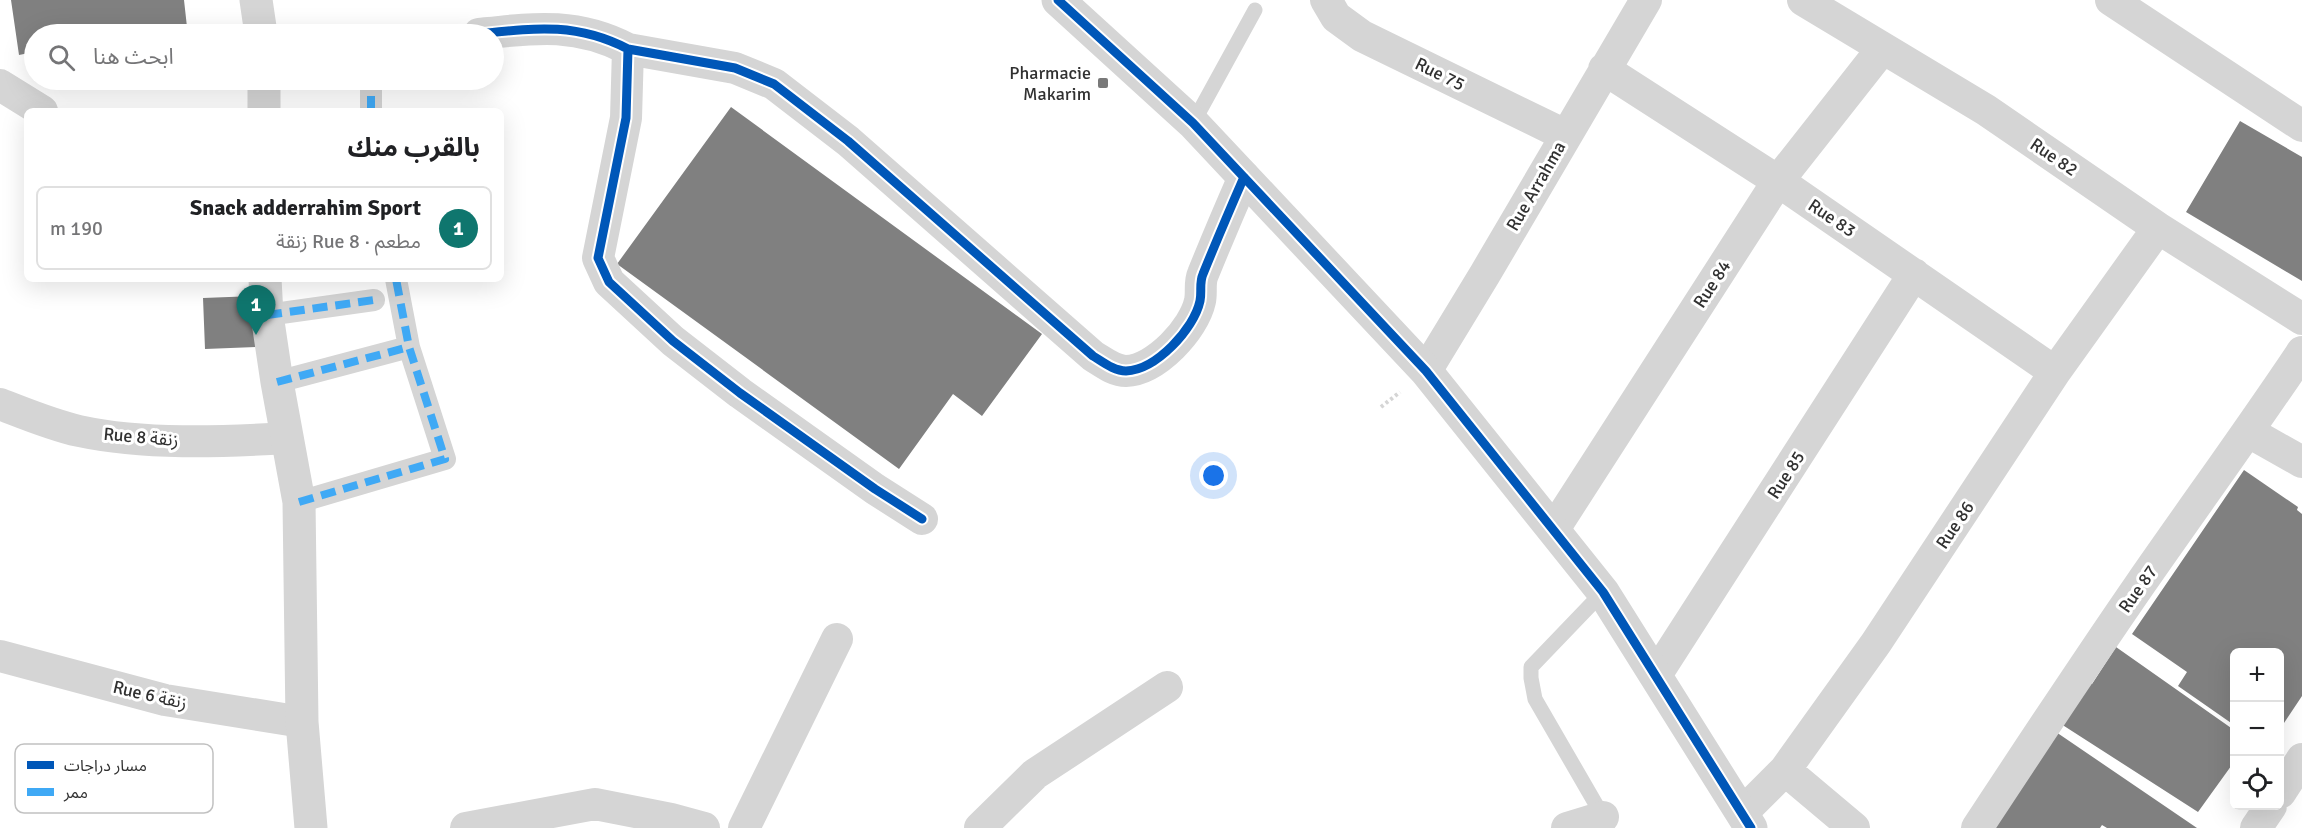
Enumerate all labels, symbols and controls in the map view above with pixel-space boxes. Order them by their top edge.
search box [24,24,504,90]
icon: search [45,41,78,74]
text: ابحث هنا [93,43,174,70]
street label: Rue 75 [1412,53,1468,95]
place label: Pharmacie Makarim [1009,62,1091,105]
marker: Pharmacie Makarim [1096,76,1110,90]
text: بالقرب منك [348,132,480,164]
street label: Rue 82 [2026,133,2082,181]
street label: Rue Arrahma [1502,137,1570,235]
text: Snack adderrahim Sport [190,194,421,221]
street label: Rue 83 [1804,194,1860,242]
text: 190 m [50,216,103,241]
text: 1 [453,216,464,241]
text: مطعم · Rue 8 زنقة [276,229,421,254]
street label: Rue 84 [1688,256,1736,312]
pin: 1 [236,286,276,335]
street label: Rue 8 زنقة [102,423,180,451]
street label: Rue 85 [1762,447,1810,503]
your location [1199,461,1228,490]
street label: Rue 86 [1931,497,1979,553]
street label: Rue 87 [2114,561,2162,617]
map controls [2230,648,2284,810]
button: + [2230,648,2284,702]
street label: Rue 6 زنقة [111,676,189,714]
button: − [2230,702,2284,756]
legend [15,744,213,813]
text: مسار دراجات [64,756,147,776]
button: locate [2230,756,2284,810]
text: ممر [63,783,88,803]

